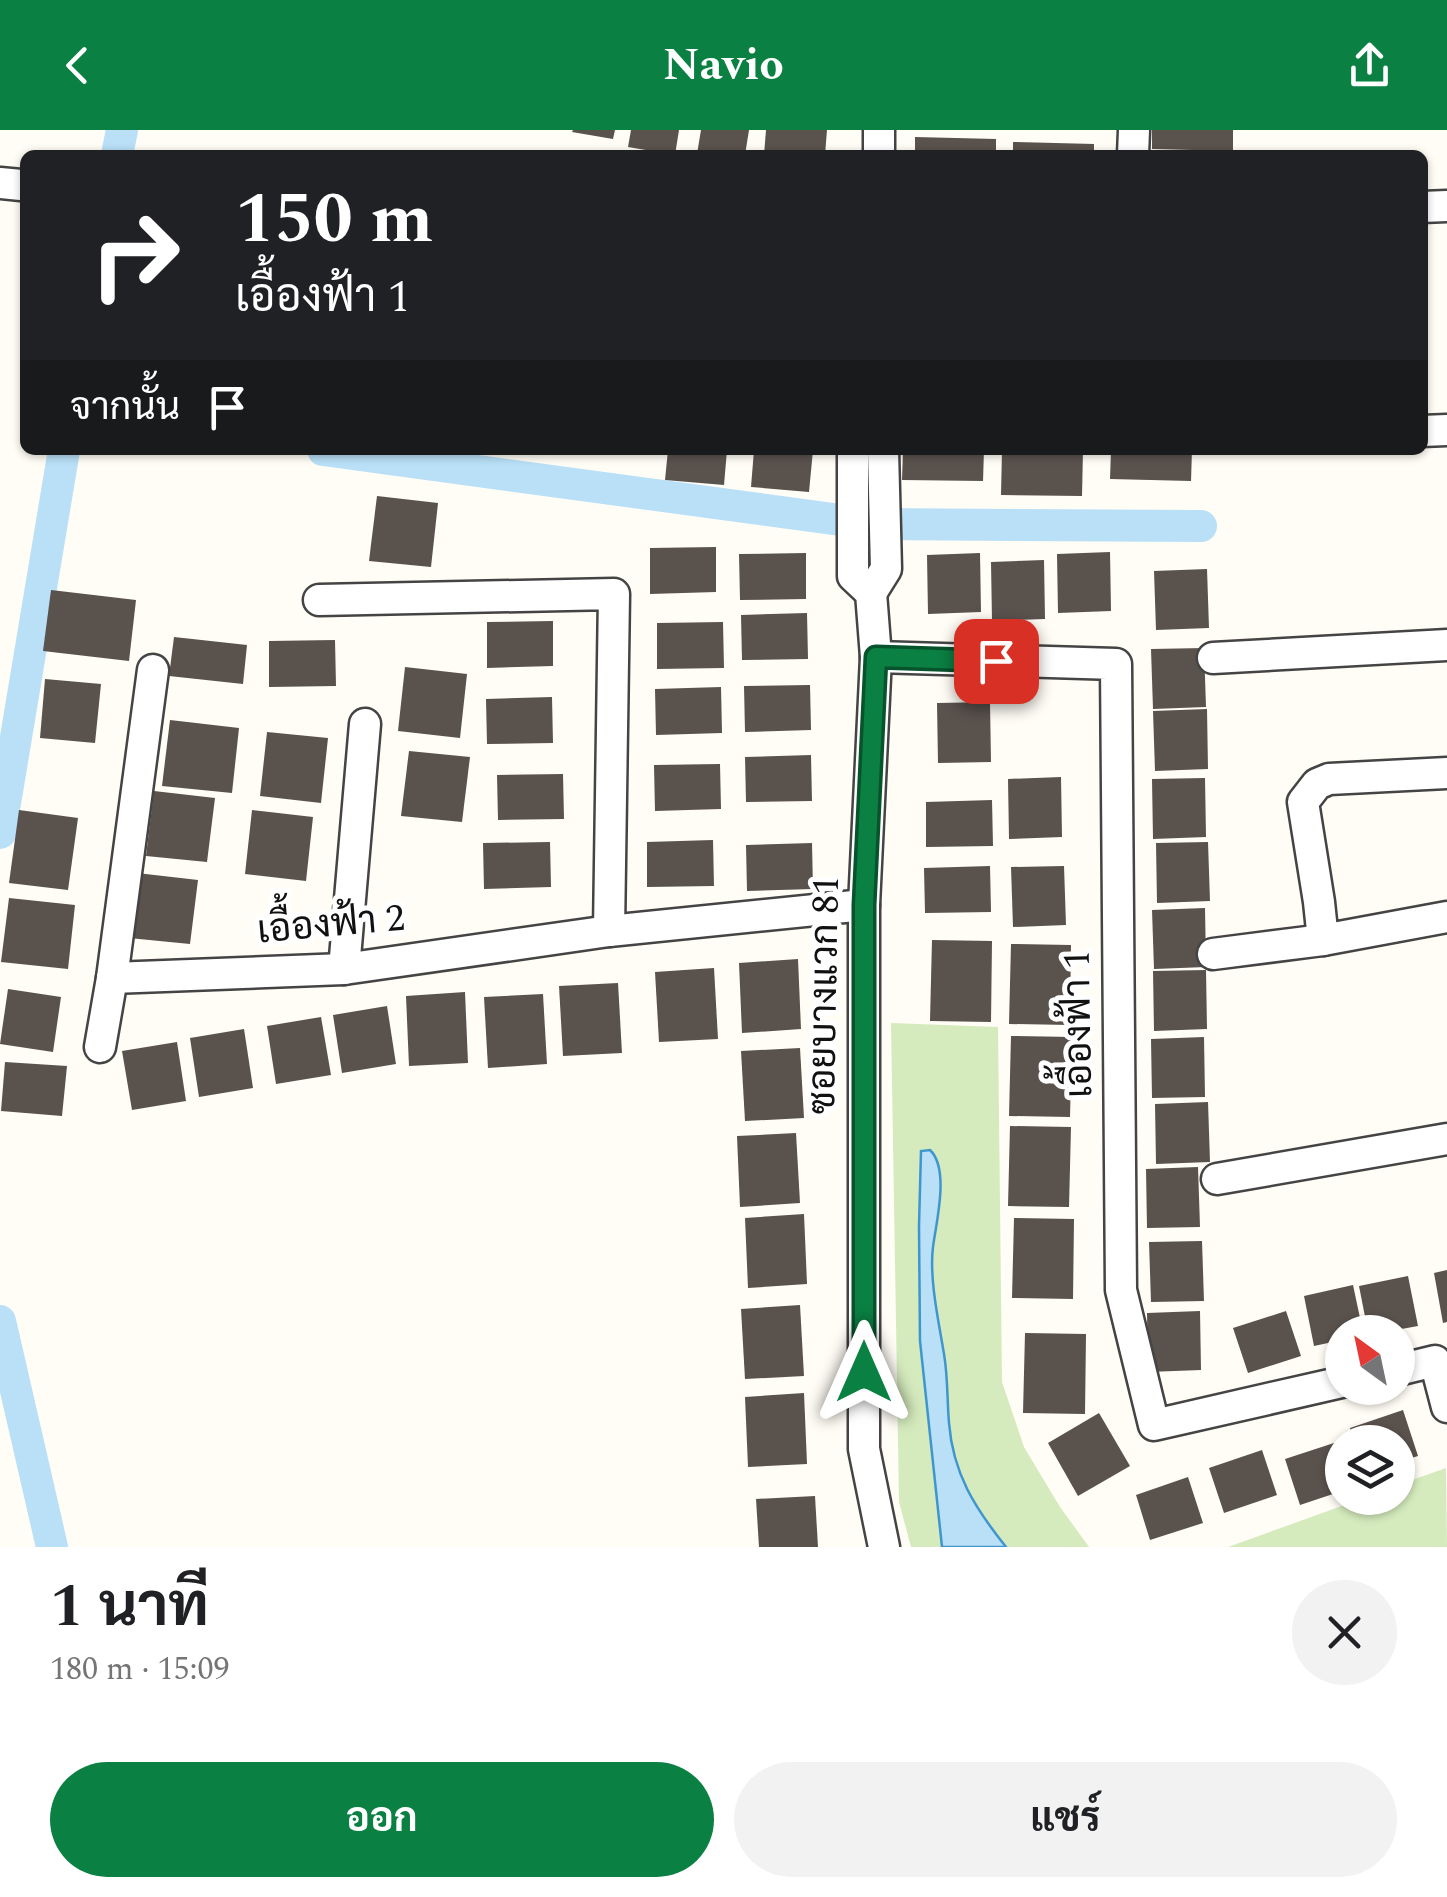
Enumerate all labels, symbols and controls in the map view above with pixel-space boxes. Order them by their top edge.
text: Navio [663,31,784,100]
icon: back [50,38,105,93]
icon: share [1342,38,1397,93]
text: 150 m [235,167,433,273]
icon: right [70,190,200,320]
text: เอื้องฟ้า 1 [235,263,410,332]
text: จากนั้น [70,379,180,437]
icon: arrive [200,380,255,435]
pin [954,619,1039,704]
icon: arrive [969,634,1024,689]
street label: ซอยบางแวก 81 [794,875,856,1115]
street label: เอื้องฟ้า 2 [254,880,407,960]
street label: เอื้องฟ้า 1 [1039,950,1109,1099]
north arrow [1325,1315,1415,1405]
map controls [1325,1315,1415,1515]
position arrow [812,1320,916,1424]
button: layers [1325,1425,1415,1515]
text: 1 นาที [50,1561,209,1653]
button: close [1292,1580,1397,1685]
text: 180 m · 15:09 [50,1645,230,1694]
button: ออก [50,1762,714,1877]
button: แชร์ [734,1762,1397,1877]

